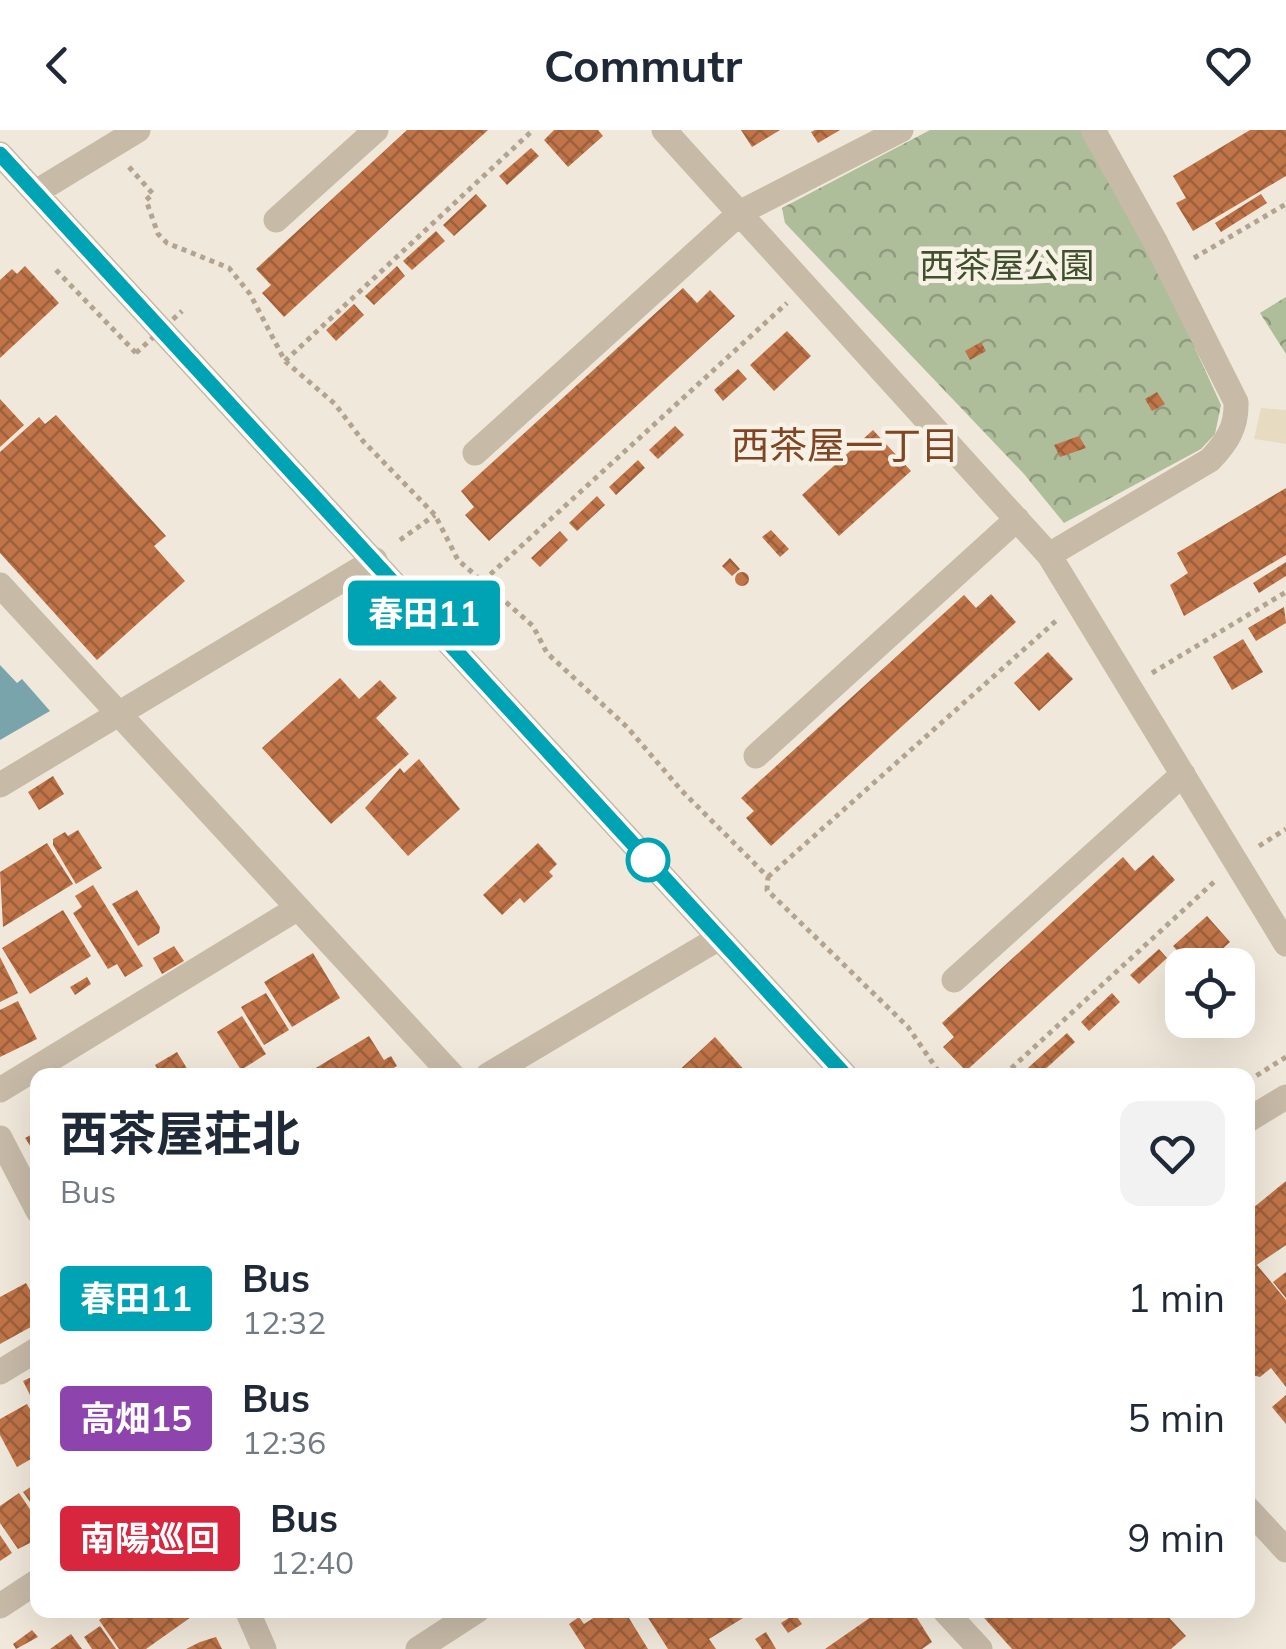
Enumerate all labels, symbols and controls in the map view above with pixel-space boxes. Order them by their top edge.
text: Commutr [544,37,742,93]
icon: back [30,38,85,93]
icon: heart [1201,38,1256,93]
park label: 西茶屋公園 [919,243,1095,287]
district label: 西茶屋一丁目 [731,421,959,469]
line badge: 春田11 [354,580,494,646]
text: 春田11 [368,591,480,635]
unlabelled marker [627,839,669,881]
map controls [1165,948,1255,1038]
button: locate [1165,948,1255,1038]
button: heart [1120,1101,1225,1206]
text: 西茶屋荘北 [60,1103,300,1163]
text: Bus [60,1171,116,1211]
text: Bus [242,1254,310,1302]
text: 1 min [1128,1274,1225,1322]
text: 春田11 [80,1276,192,1320]
text: 12:32 [242,1302,326,1342]
text: Bus [242,1374,310,1422]
text: 5 min [1128,1394,1225,1442]
text: 高畑15 [80,1396,192,1440]
text: 12:36 [242,1422,326,1462]
text: Bus [270,1494,338,1542]
text: 9 min [1128,1514,1225,1562]
text: 南陽巡回 [80,1516,220,1560]
text: 12:40 [270,1542,354,1582]

